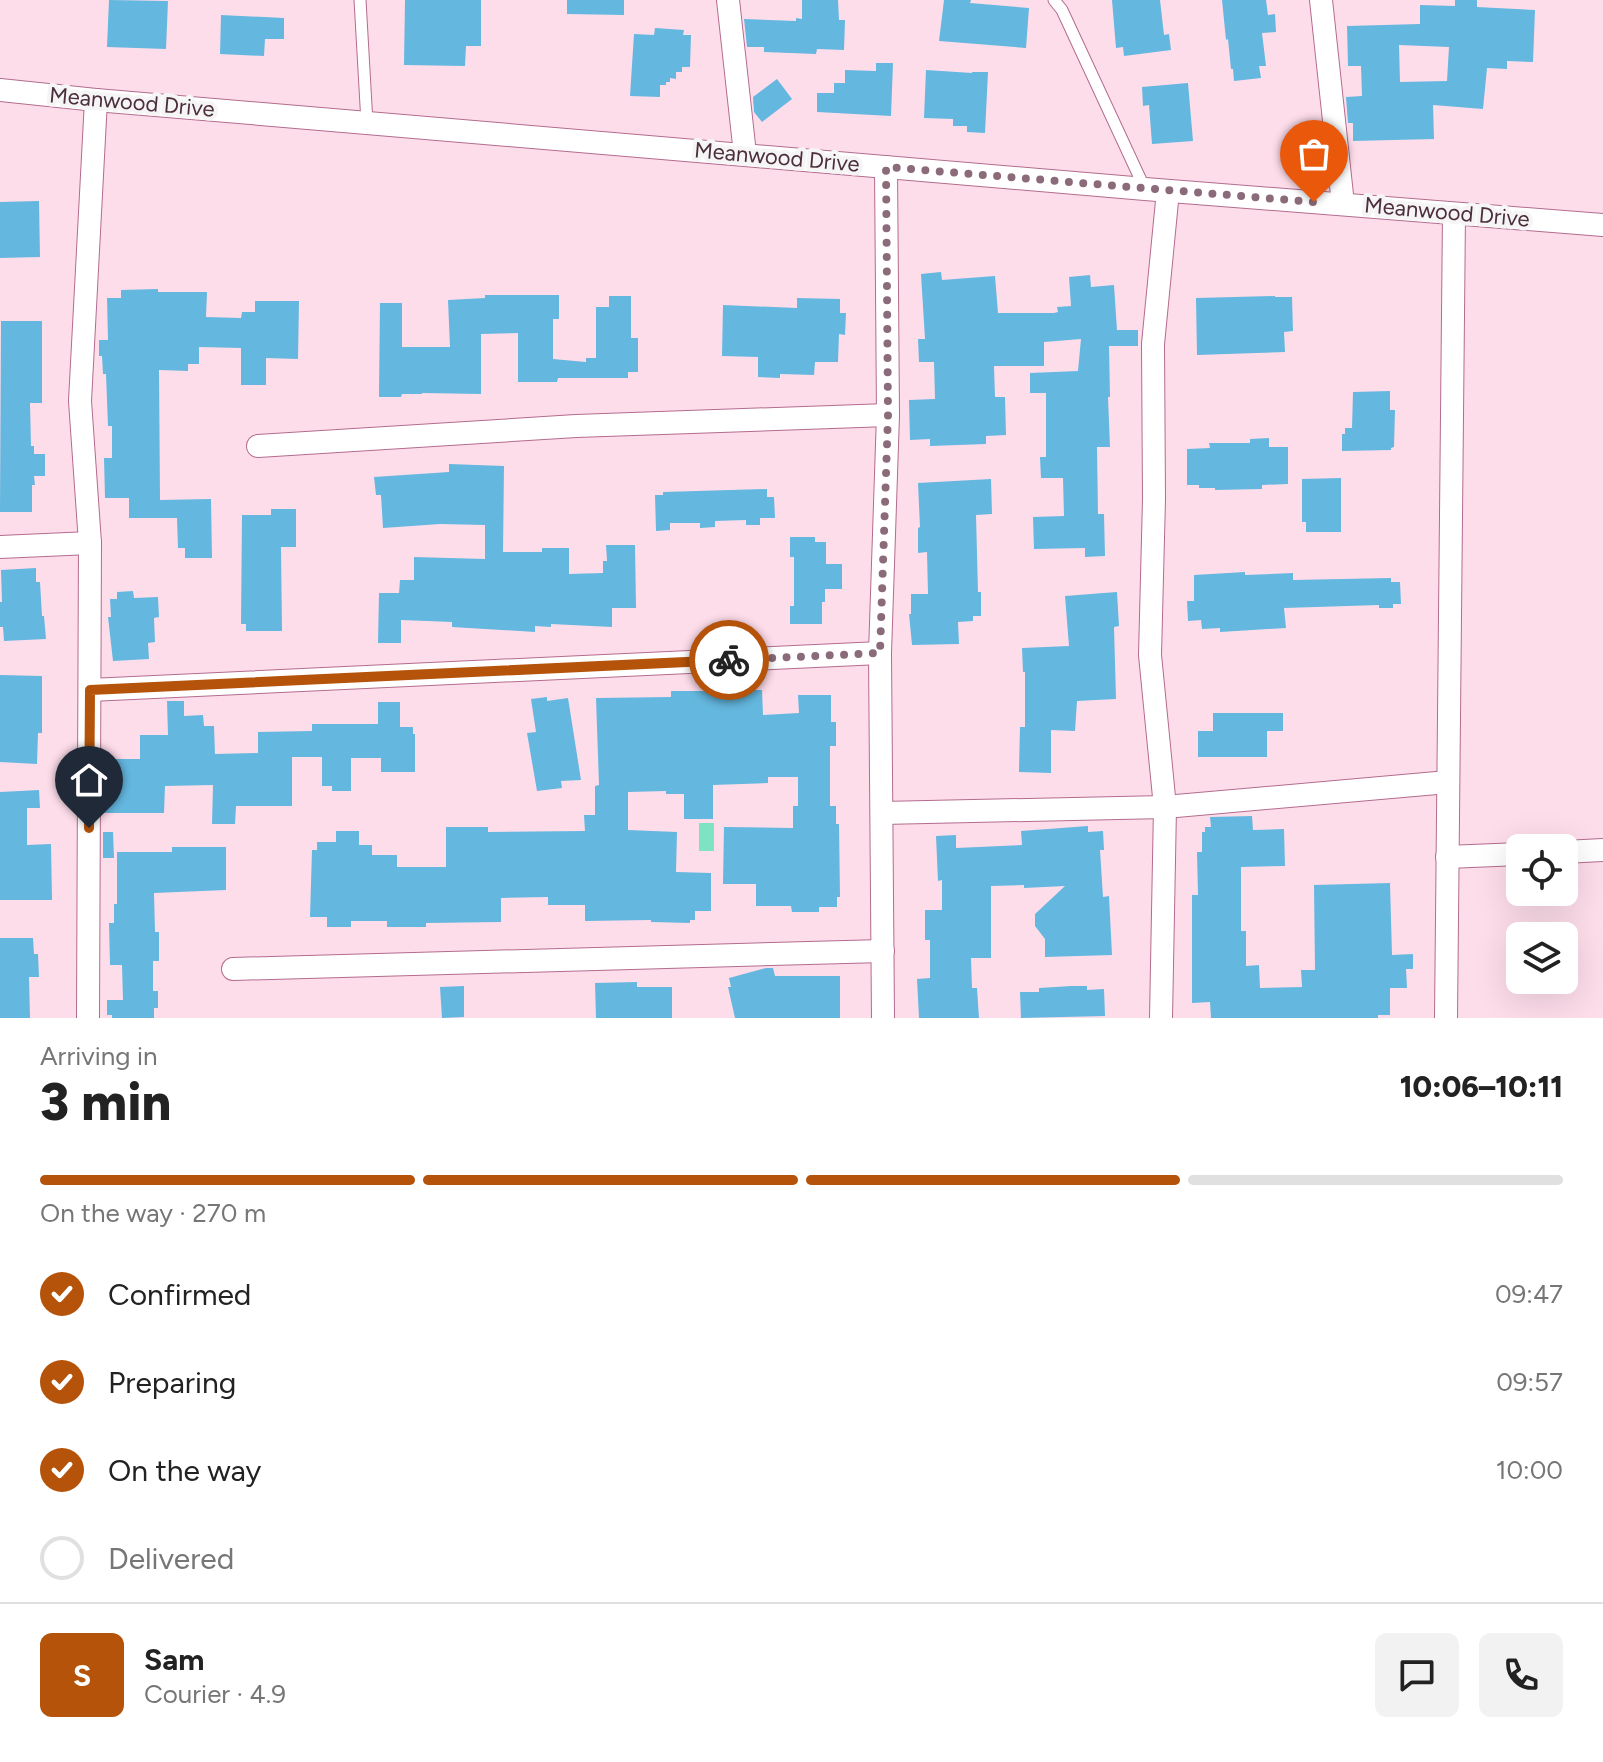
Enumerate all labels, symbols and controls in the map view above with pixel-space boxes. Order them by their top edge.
street label: Meanwood Drive [48,81,216,123]
pin [1280,120,1348,202]
icon: bag [1292,132,1336,176]
street label: Meanwood Drive [693,136,861,178]
street label: Meanwood Drive [1363,191,1531,233]
courier [689,620,769,700]
icon: bike [707,638,751,682]
pin [55,746,123,828]
icon: home [67,758,111,802]
map controls [1506,834,1578,994]
button: locate [1506,834,1578,906]
button: layers [1506,922,1578,994]
text: Arriving in [40,1040,158,1072]
text: 10:06–10:11 [1400,1068,1563,1105]
text: 3 min [40,1071,171,1133]
text: On the way · 270 m [40,1197,266,1229]
icon: check [40,1272,84,1316]
text: Confirmed [108,1276,251,1313]
text: 09:47 [1495,1278,1563,1310]
icon: check [40,1360,84,1404]
text: Preparing [108,1364,236,1401]
text: 09:57 [1496,1366,1563,1398]
icon: check [40,1448,84,1492]
text: On the way [108,1452,261,1489]
text: 10:00 [1496,1454,1563,1486]
text: Delivered [108,1540,234,1577]
button: chat [1375,1633,1459,1717]
button: phone [1479,1633,1563,1717]
text: Sam [144,1641,204,1678]
text: S [73,1657,91,1694]
text: Courier · 4.9 [144,1678,286,1710]

